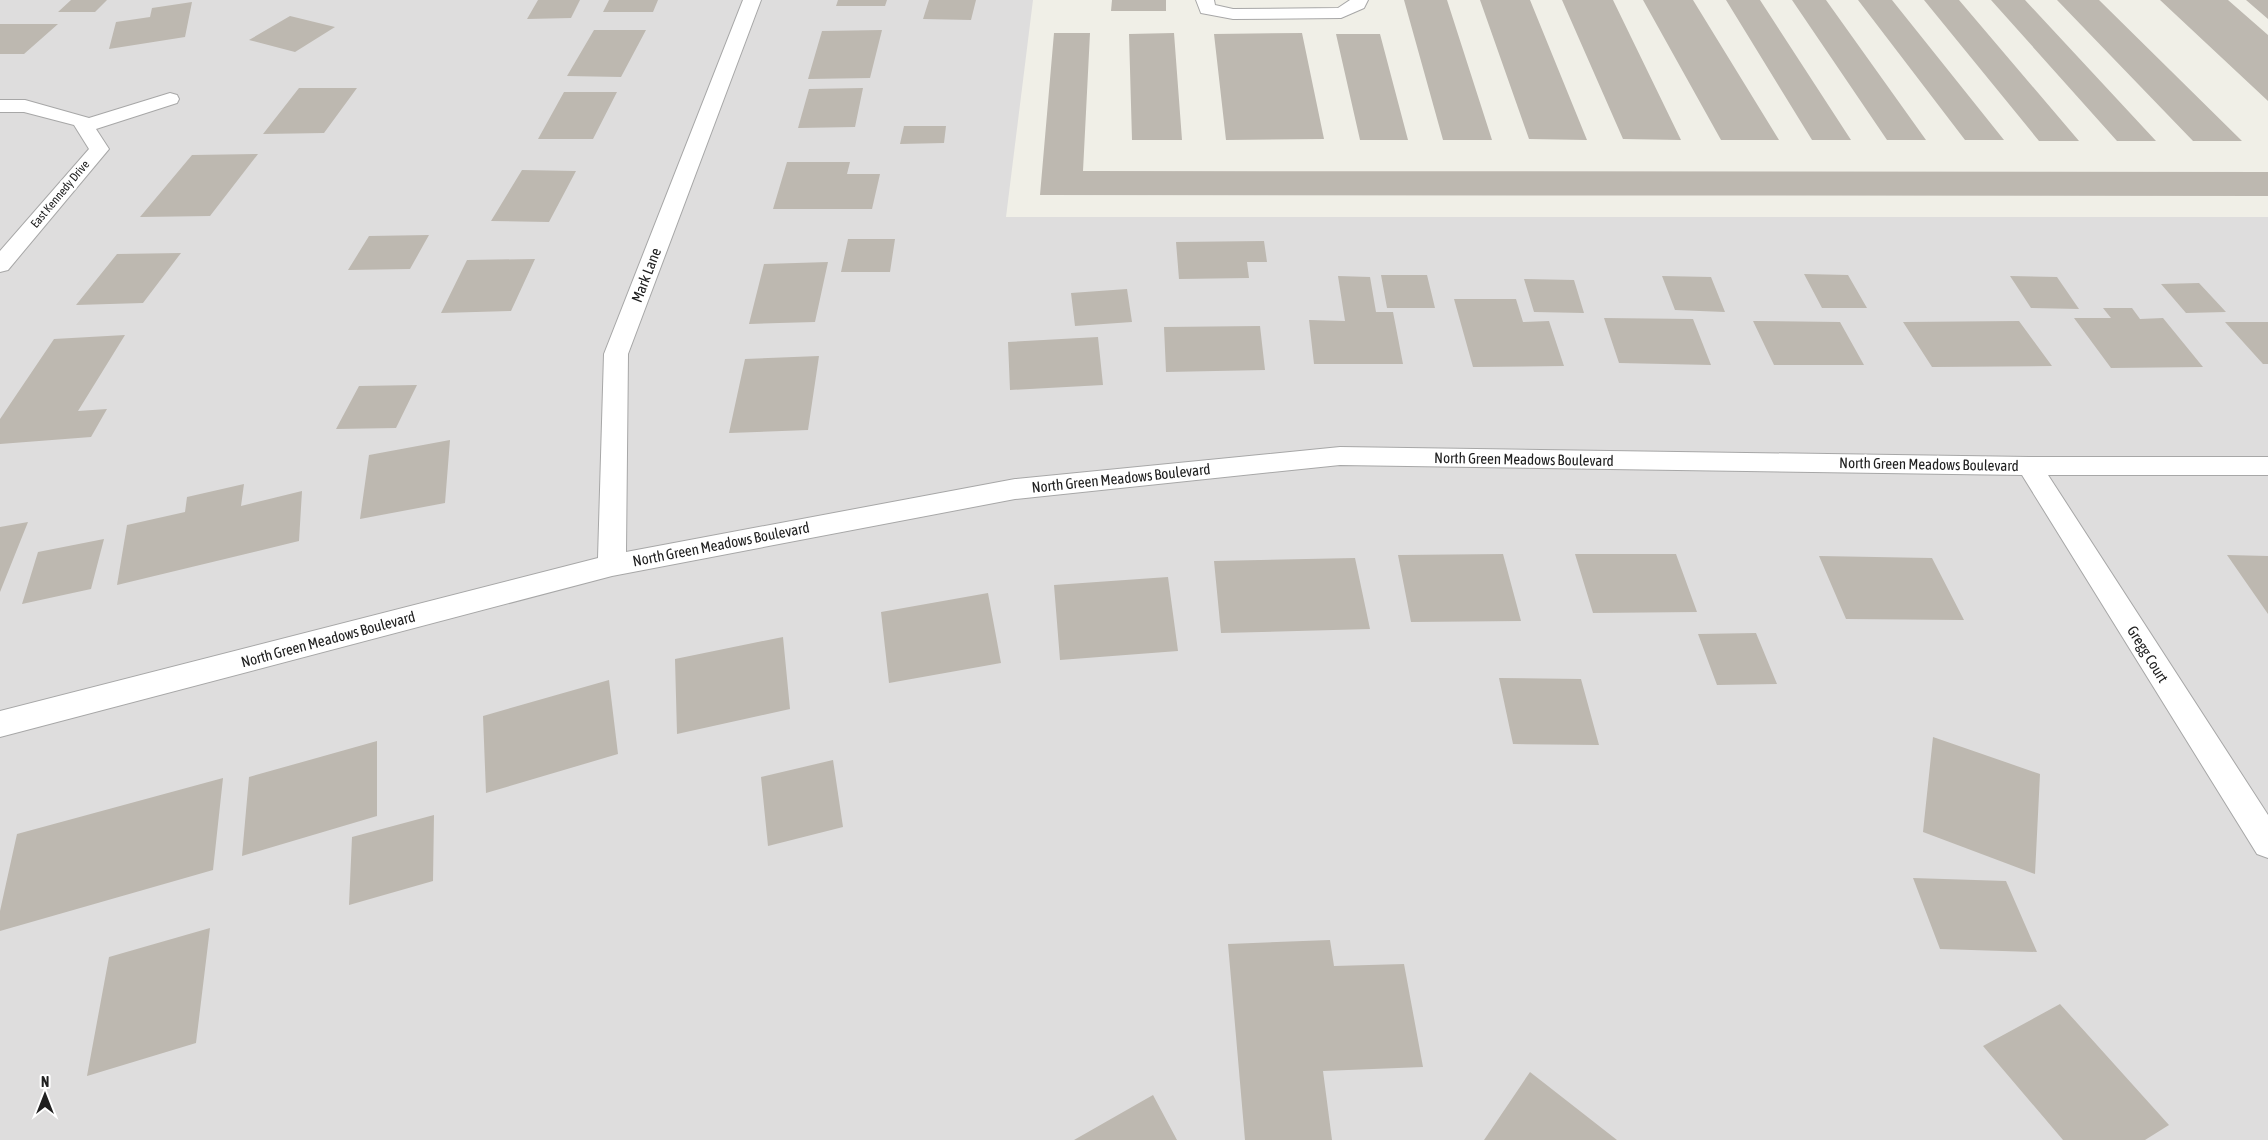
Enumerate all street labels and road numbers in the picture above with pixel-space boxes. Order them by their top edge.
street label: East Kennedy Drive [28,157,92,231]
street label: Mark Lane [628,245,664,305]
street label: North Green Meadows Boulevard [1434,449,1614,469]
street label: North Green Meadows Boulevard [1839,454,2019,474]
street label: North Green Meadows Boulevard [1031,460,1211,496]
street label: North Green Meadows Boulevard [631,519,811,569]
street label: North Green Meadows Boulevard [239,608,417,670]
street label: Gregg Court [2124,623,2172,685]

